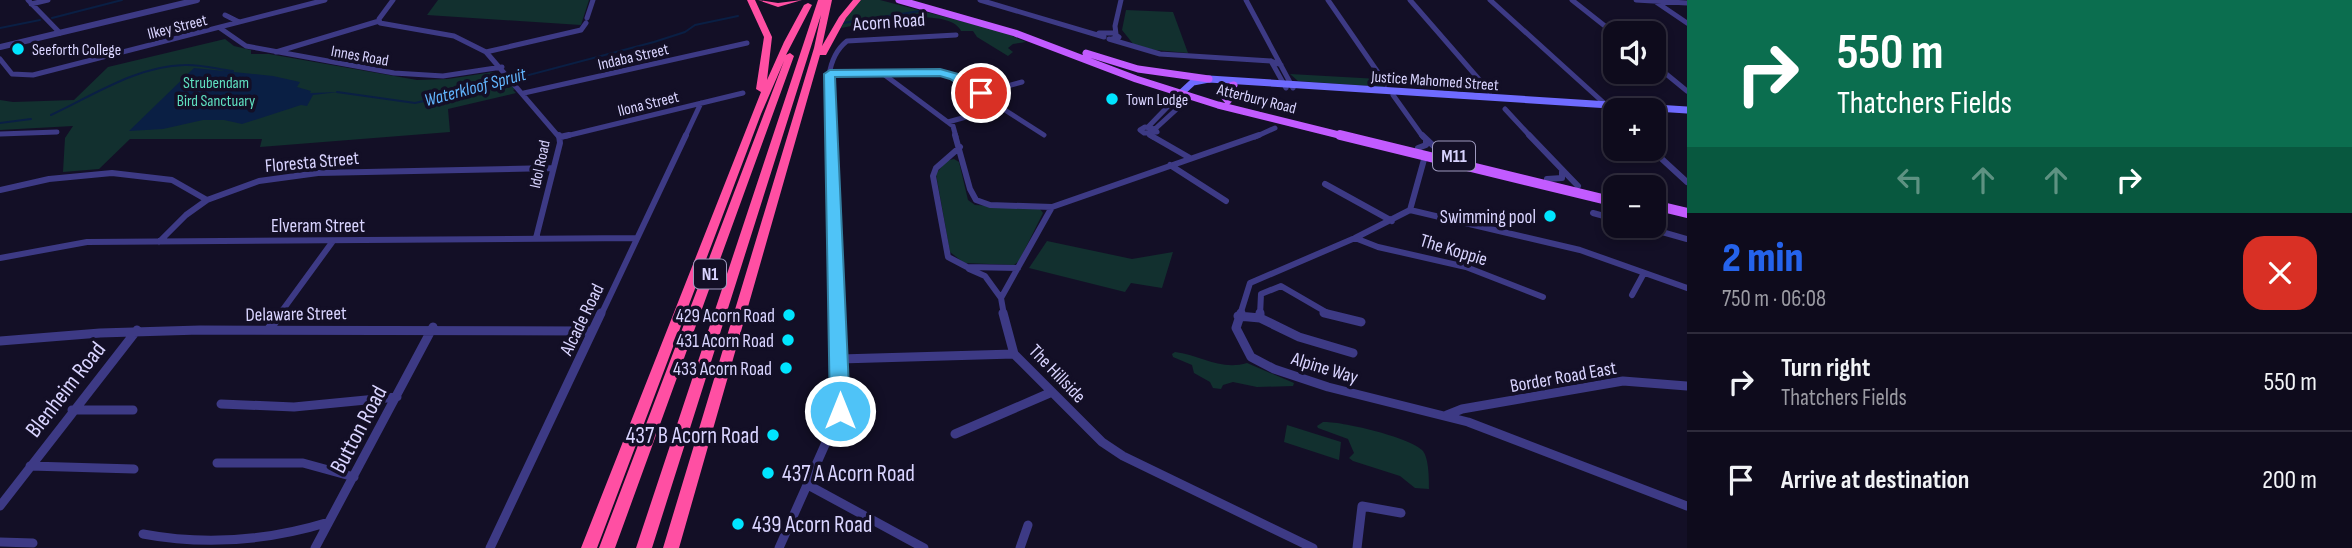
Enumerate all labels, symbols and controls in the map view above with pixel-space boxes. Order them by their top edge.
street label: Acorn Road [851,9,926,37]
street label: Ilkey Street [146,11,209,44]
map controls [1603,21,1666,238]
button: sound [1603,21,1666,84]
text: 550 m [1837,24,1943,83]
icon: right [1722,28,1813,119]
street label: Indaba Street [596,40,671,75]
marker: Seeforth College [10,41,26,57]
place label: Seeforth College [32,41,121,60]
street label: Innes Road [329,42,390,71]
pin [951,63,1011,123]
water label: Waterkloof Spruit [422,64,529,111]
street label: Justice Mahomed Street [1370,67,1499,95]
park label: Strubendam Bird Sanctuary [177,74,255,111]
icon: arrive [962,74,1000,112]
street label: Atterbury Road [1214,80,1298,118]
text: Thatchers Fields [1837,84,2012,123]
street label: Ilona Street [616,88,681,121]
marker: Town Lodge [1104,91,1120,107]
place label: Town Lodge [1126,91,1188,110]
button: + [1603,98,1666,161]
street label: Idol Road [526,139,555,190]
road number: M11 [1433,141,1475,170]
street label: Floresta Street [264,147,360,178]
icon: left [1891,161,1929,199]
icon: ahead [1964,161,2002,199]
icon: ahead [2037,161,2075,199]
icon: right [2110,161,2148,199]
button: − [1603,175,1666,238]
place label: Swimming pool [1440,206,1536,229]
marker: Swimming pool [1542,208,1558,224]
street label: Elveram Street [271,215,365,238]
street label: The Koppie [1417,229,1490,272]
text: 2 min [1722,233,1803,284]
button: close [2243,236,2317,310]
road number: N1 [694,260,726,288]
street label: Alcade Road [555,280,610,360]
text: 750 m · 06:08 [1722,285,1826,313]
street label: Delaware Street [245,302,347,327]
place label: 429 Acorn Road [676,305,775,328]
marker: 429 Acorn Road [781,307,797,323]
place label: 431 Acorn Road [676,330,774,353]
marker: 431 Acorn Road [780,332,796,348]
street label: Blenheim Road [20,336,112,443]
street label: The Hillside [1023,340,1090,408]
street label: Alpine Way [1287,347,1361,390]
text: Turn right [1781,353,1870,384]
street label: Border Road East [1508,357,1618,398]
place label: 433 Acorn Road [673,358,772,381]
marker: 433 Acorn Road [778,360,794,376]
icon: right [1722,363,1760,401]
text: 550 m [2264,367,2317,398]
position arrow [803,374,877,448]
street label: Button Road [324,381,394,478]
text: Thatchers Fields [1781,384,1907,412]
place label: 437 B Acorn Road [626,422,759,450]
marker: 437 B Acorn Road [765,427,781,443]
place label: 437 A Acorn Road [782,460,915,488]
icon: arrive [1722,461,1760,499]
marker: 437 A Acorn Road [760,465,776,481]
text: Arrive at destination [1781,465,1969,496]
text: 200 m [2262,465,2317,496]
place label: 439 Acorn Road [752,511,872,539]
marker: 439 Acorn Road [730,516,746,532]

